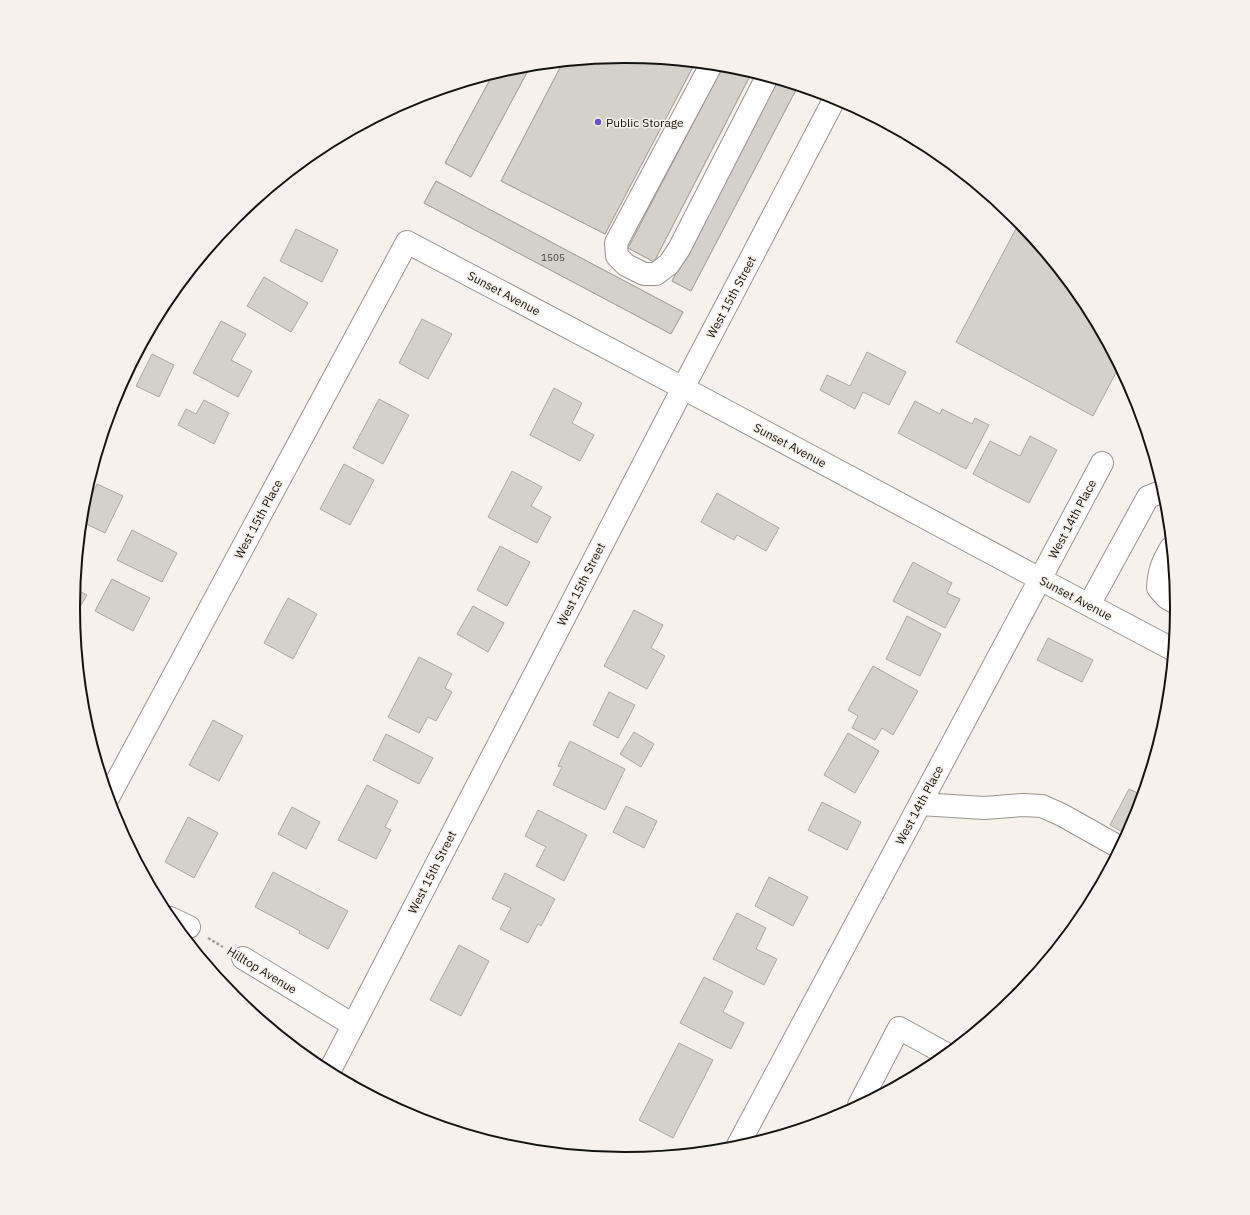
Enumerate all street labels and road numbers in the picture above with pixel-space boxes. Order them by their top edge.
street label: West 15th Street [703,253,759,341]
street label: Sunset Avenue [465,268,543,319]
street label: Sunset Avenue [751,420,829,471]
street label: West 15th Place [231,476,285,561]
street label: West 14th Place [1045,476,1099,561]
street label: West 15th Street [554,540,608,628]
street label: Sunset Avenue [1037,573,1115,624]
street label: West 14th Place [892,762,946,847]
street label: West 15th Street [405,828,459,916]
street label: Hilltop Avenue [224,943,300,997]

